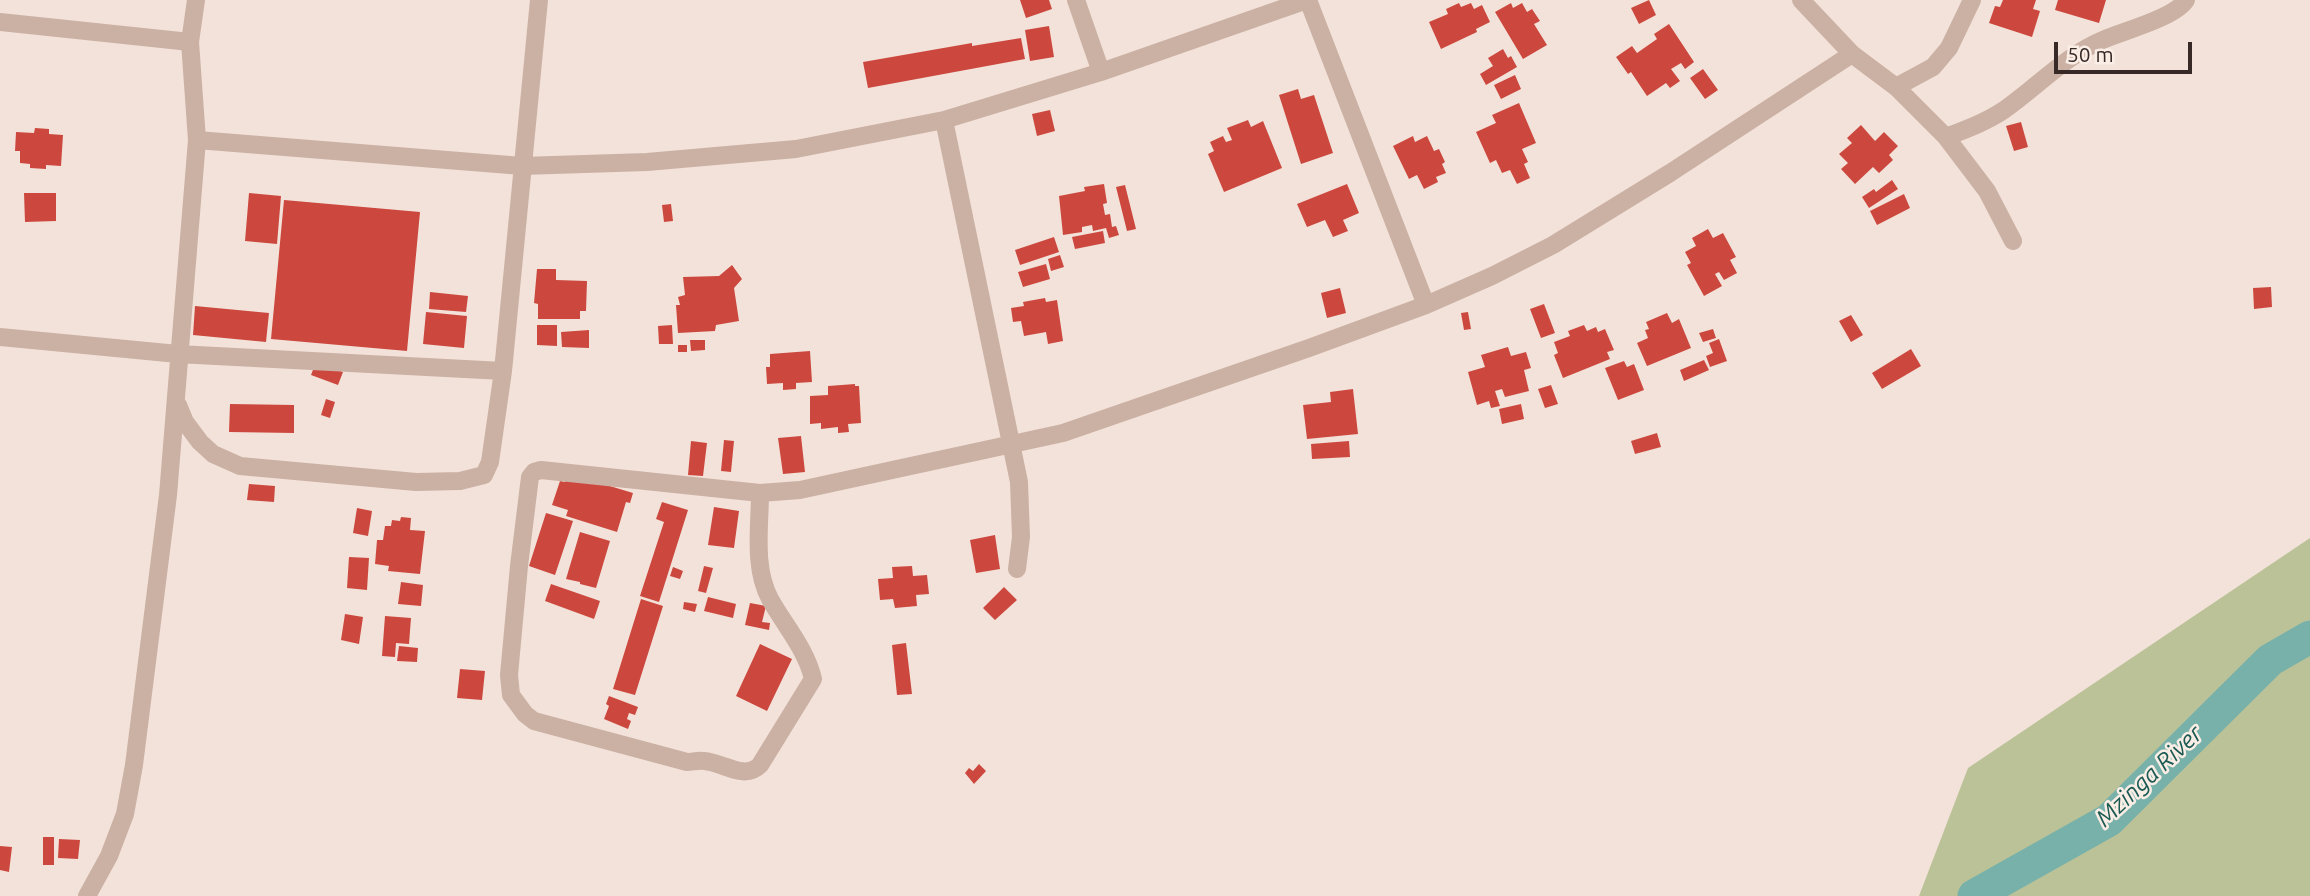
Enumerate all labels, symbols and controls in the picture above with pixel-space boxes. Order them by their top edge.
scale bar [2058,28,2196,72]
text: 50 m [2067,42,2114,66]
water label: Mzinga River [2090,719,2208,833]

